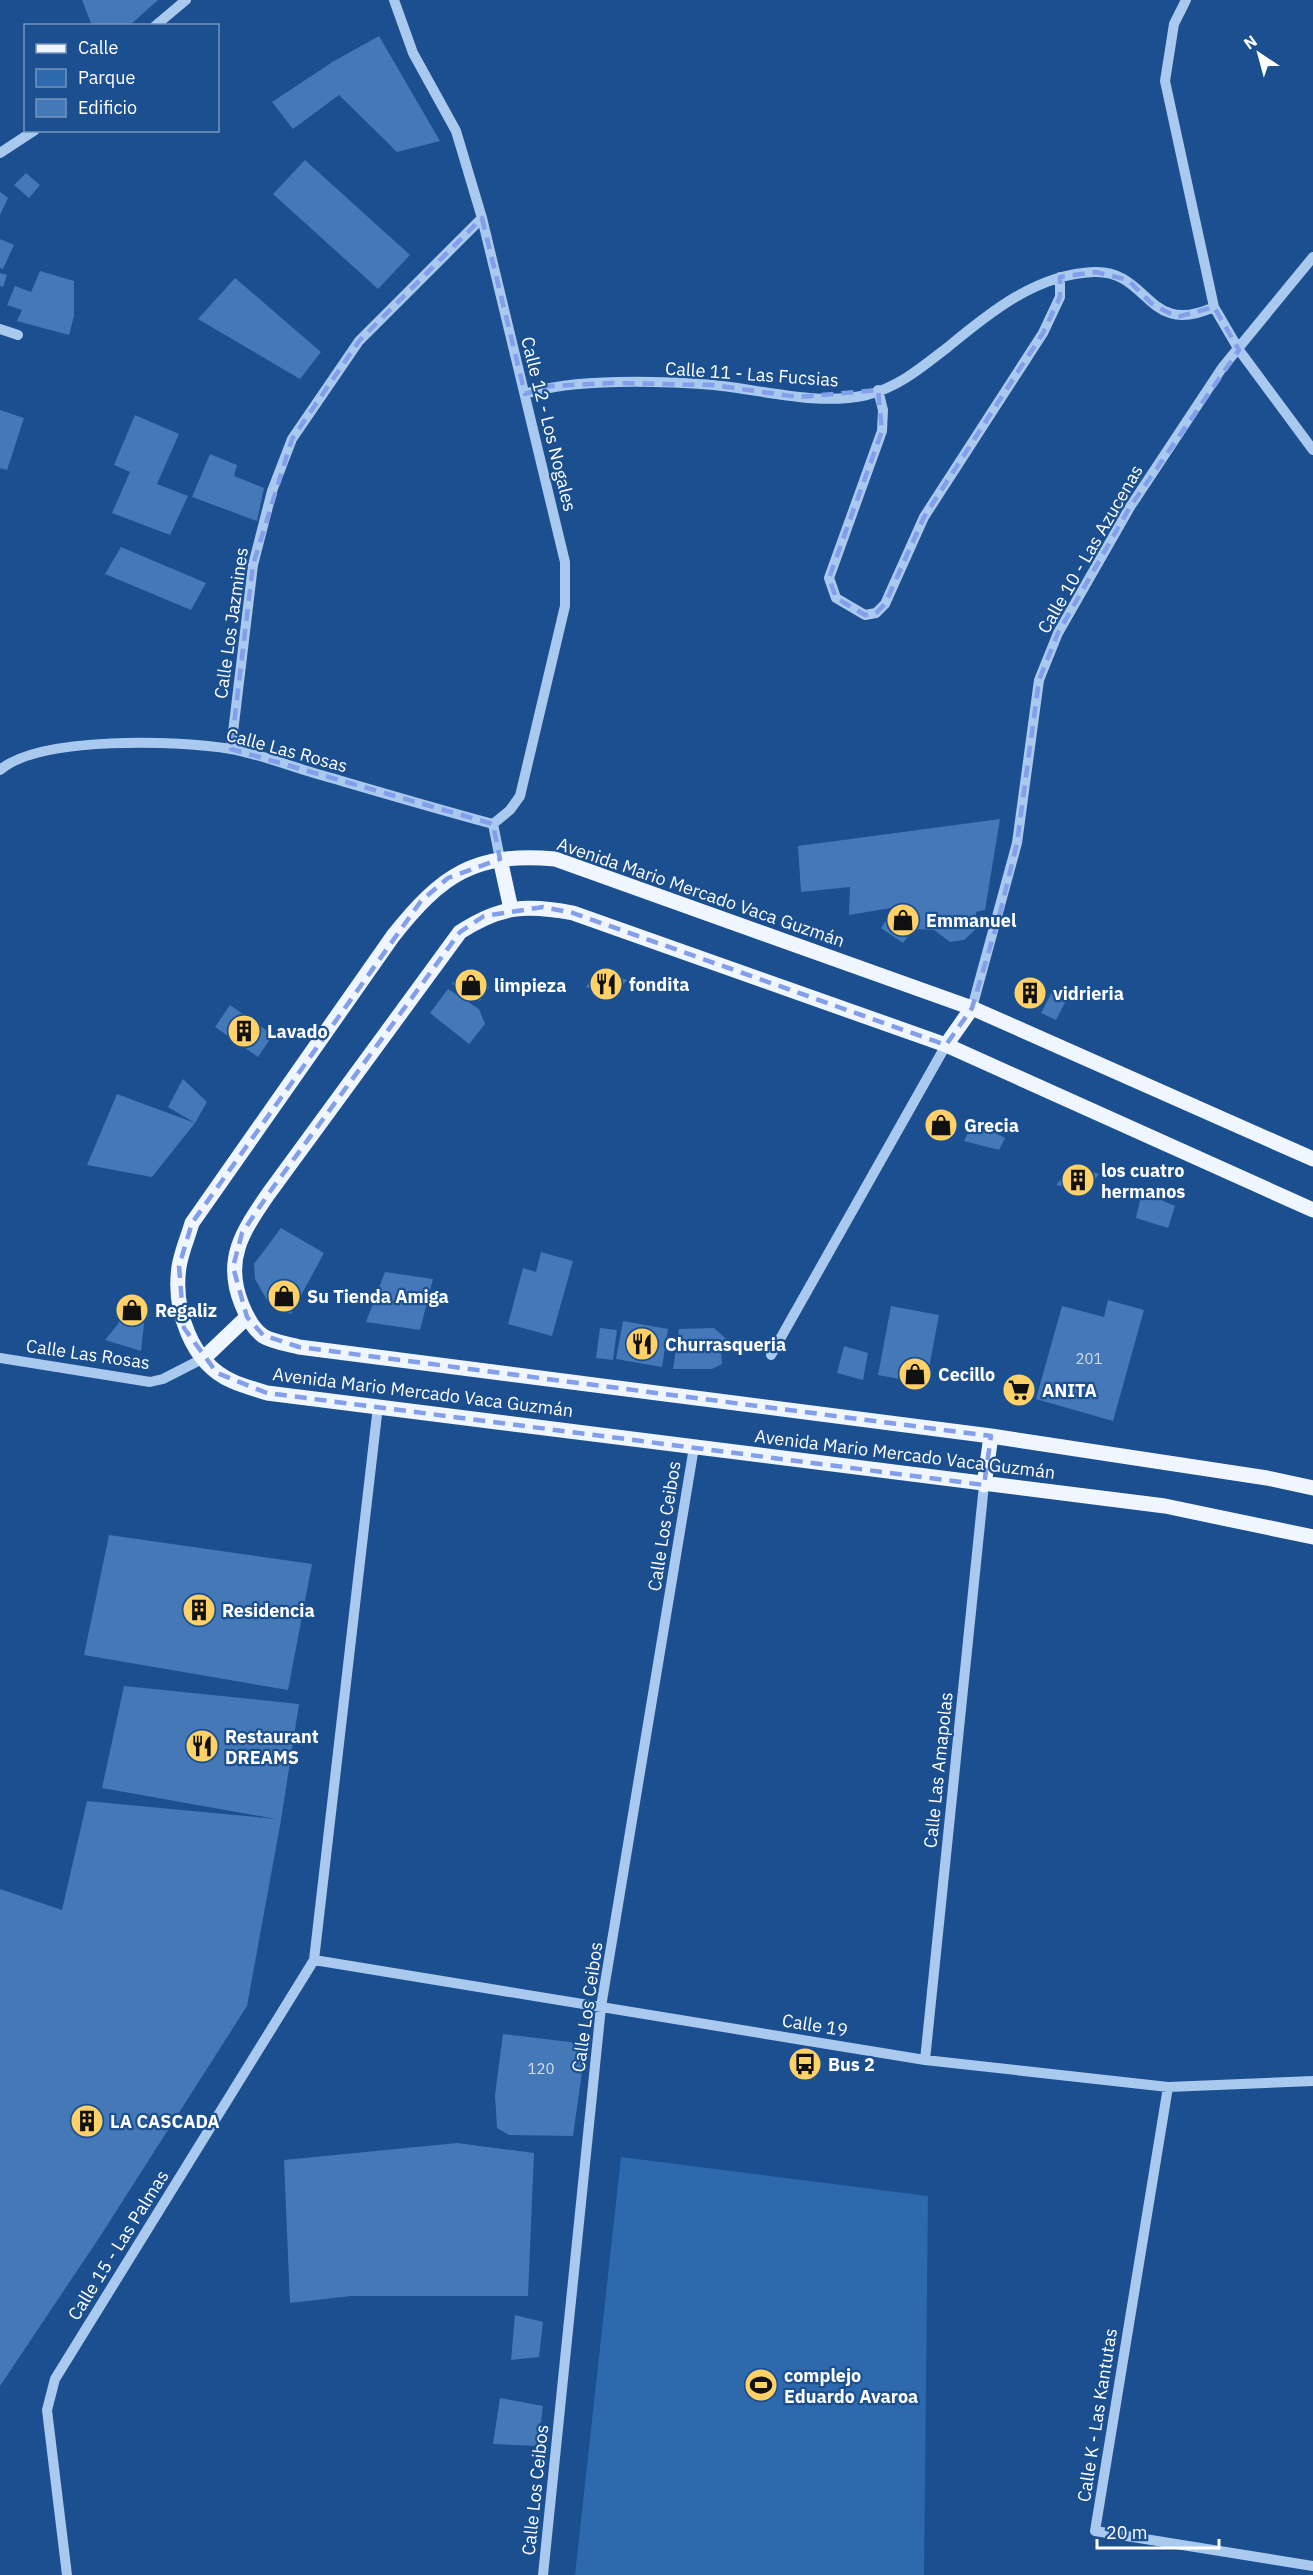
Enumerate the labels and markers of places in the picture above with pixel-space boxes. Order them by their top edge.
shop icon: Emmanuel [885,902,921,938]
place label: Emmanuel [926,909,1017,932]
restaurant icon: fondita [588,966,624,1002]
shop icon: limpieza [453,967,489,1003]
place label: fondita [629,973,690,996]
place label: limpieza [494,974,566,997]
building icon: vidrieria [1012,975,1048,1011]
place label: vidrieria [1053,982,1124,1005]
building icon: Lavado [226,1013,262,1049]
place label: Lavado [267,1020,328,1043]
shop icon: Grecia [923,1107,959,1143]
place label: Grecia [964,1114,1019,1137]
place label: los cuatro hermanos [1101,1159,1185,1203]
building icon: los cuatro hermanos [1060,1162,1096,1198]
shop icon: Su Tienda Amiga [266,1278,302,1314]
place label: Su Tienda Amiga [307,1285,449,1308]
shop icon: Regaliz [114,1292,150,1328]
place label: Regaliz [155,1299,217,1322]
restaurant icon: Churrasqueria [624,1326,660,1362]
place label: Churrasqueria [665,1333,786,1356]
shop icon: Cecillo [897,1356,933,1392]
place label: Cecillo [938,1363,995,1386]
supermarket icon: ANITA [1001,1372,1037,1408]
place label: ANITA [1042,1379,1097,1402]
building icon: Residencia [181,1592,217,1628]
place label: Residencia [222,1599,315,1622]
place label: Restaurant DREAMS [225,1725,319,1769]
restaurant icon: Restaurant DREAMS [184,1728,220,1764]
bus stop icon: Bus 2 [787,2046,823,2082]
place label: Bus 2 [828,2053,875,2076]
building icon: LA CASCADA [69,2103,105,2139]
place label: LA CASCADA [110,2110,220,2133]
place label: complejo Eduardo Avaroa [784,2364,918,2408]
sports icon: complejo Eduardo Avaroa [743,2367,779,2403]

